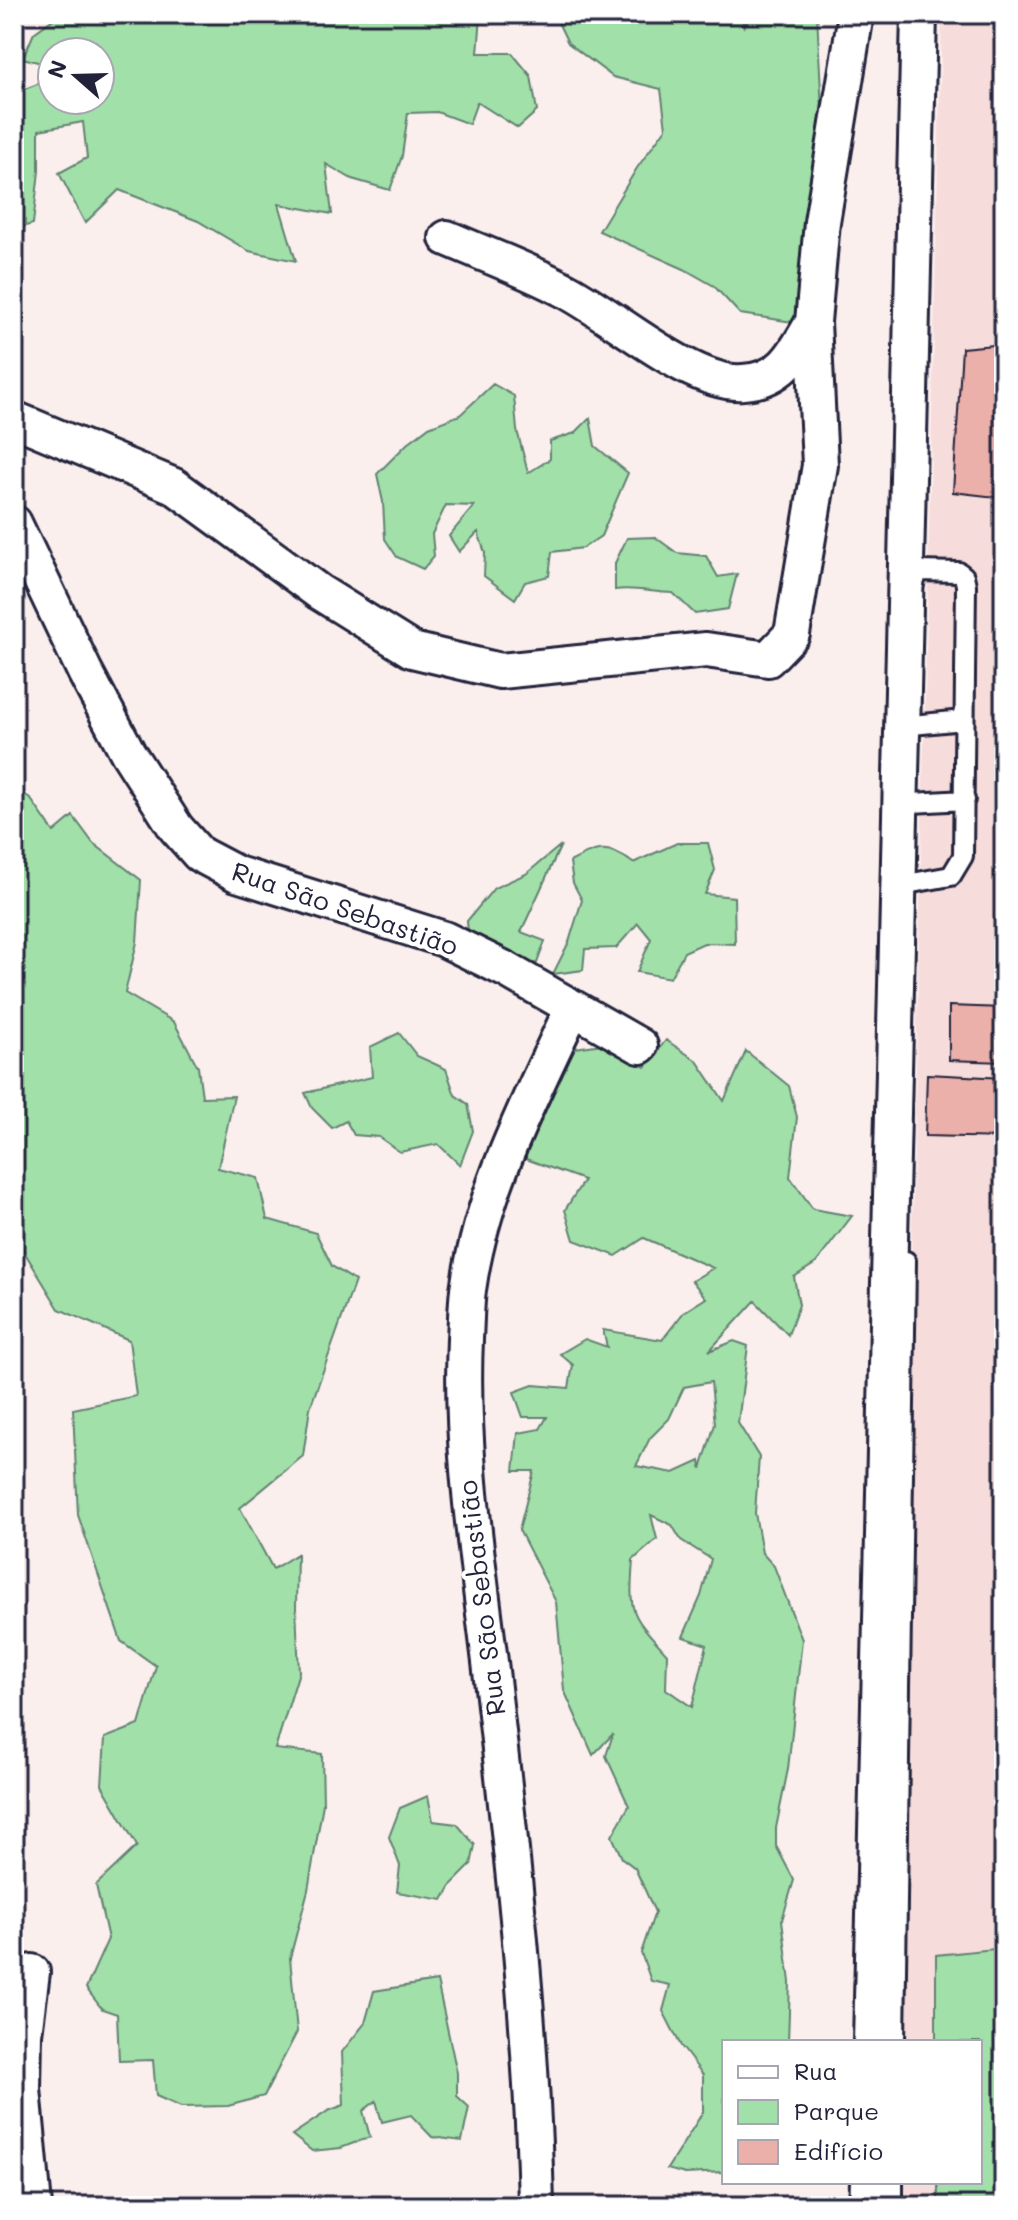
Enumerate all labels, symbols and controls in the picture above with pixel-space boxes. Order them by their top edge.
north arrow [36,36,116,116]
text: N [40,56,73,82]
street label: Rua São Sebastião [228,853,463,963]
street label: Rua São Sebastião [450,1478,512,1718]
legend [722,2040,982,2184]
text: Rua [794,2055,837,2086]
text: Parque [794,2095,879,2126]
text: Edifício [794,2135,883,2166]

